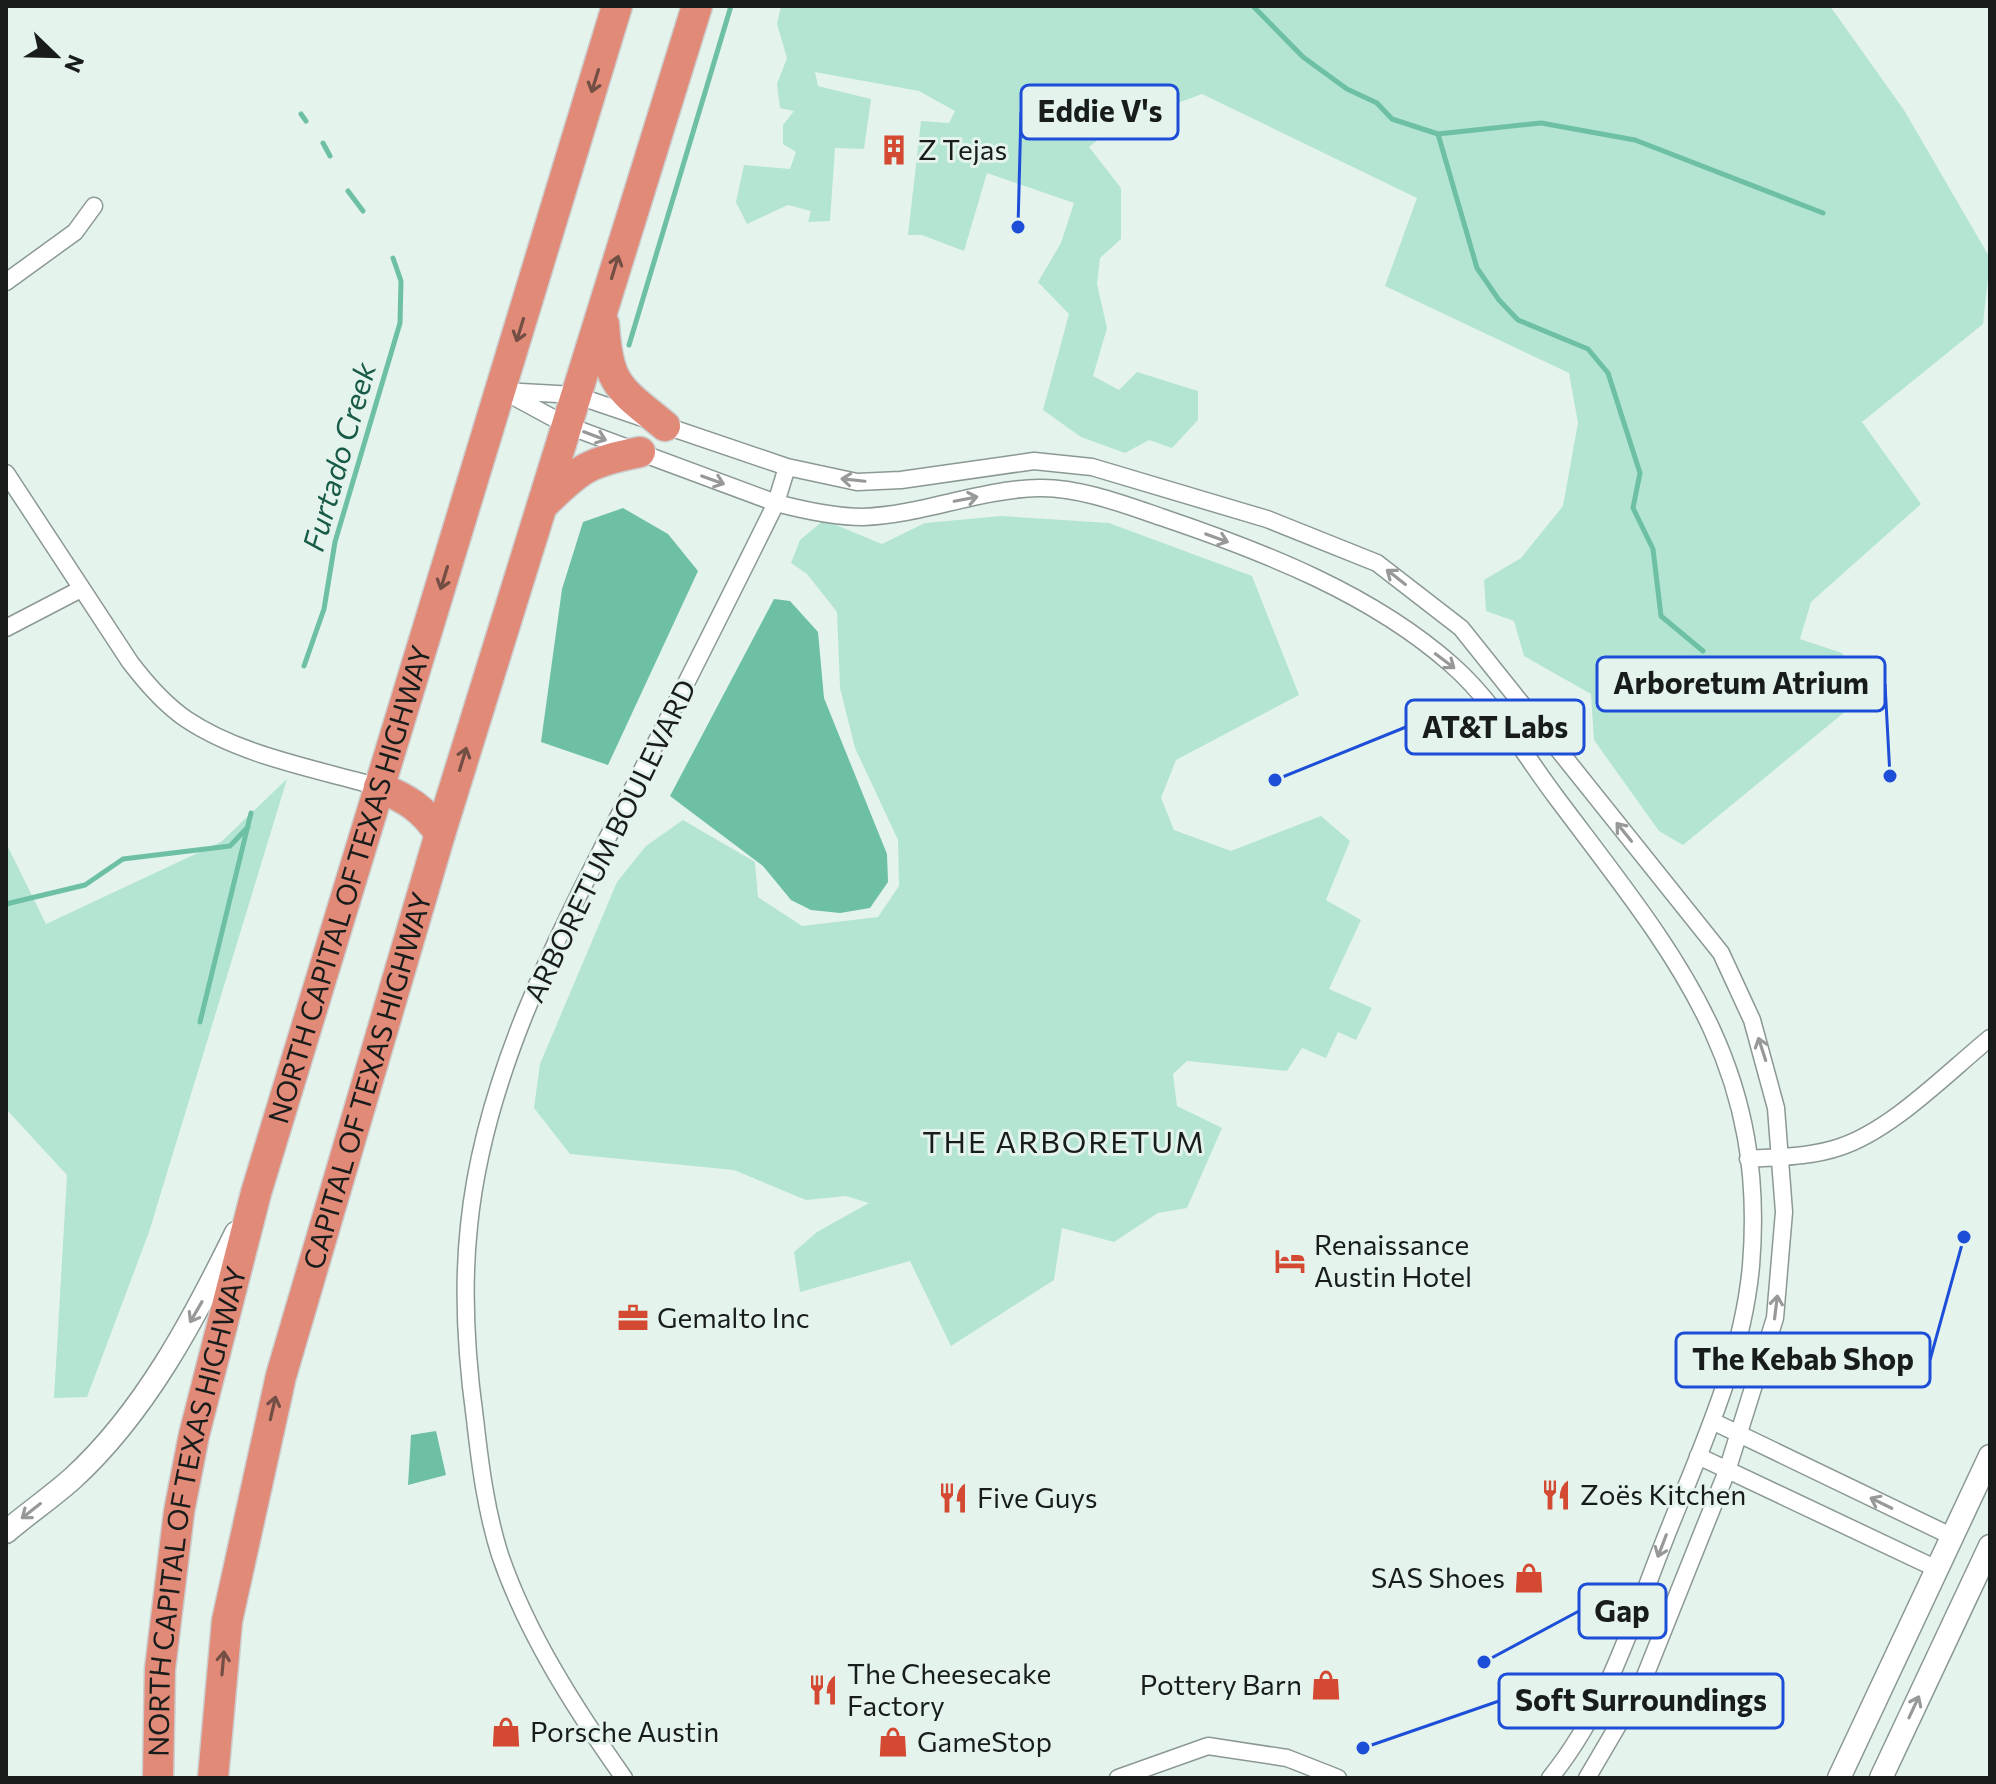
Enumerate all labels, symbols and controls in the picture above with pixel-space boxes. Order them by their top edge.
north arrow [16,16,96,96]
text: N [59,51,91,77]
one-way arrow [587,67,602,93]
callout: Eddie V's [1021,85,1178,139]
text: Eddie V's [1038,91,1162,128]
place label: Z Tejas [918,132,1007,166]
building icon: Z Tejas [877,133,911,167]
one-way arrow [608,255,623,281]
one-way arrow [512,316,527,342]
water label: Furtado Creek [293,357,382,555]
one-way arrow [582,430,607,444]
one-way arrow [840,473,867,488]
one-way arrow [700,474,725,488]
one-way arrow [953,491,978,506]
one-way arrow [1205,531,1230,546]
one-way arrow [436,565,451,591]
one-way arrow [1386,568,1407,586]
street label: NORTH CAPITAL OF TEXAS HIGHWAY [261,641,439,1127]
one-way arrow [1434,652,1455,669]
callout: Arboretum Atrium [1597,657,1885,711]
text: Arboretum Atrium [1613,663,1869,700]
street label: ARBORETUM BOULEVARD [516,674,702,1007]
callout: AT&T Labs [1406,700,1584,754]
text: AT&T Labs [1422,707,1568,744]
one-way arrow [456,747,471,772]
one-way arrow [1615,822,1633,843]
street label: CAPITAL OF TEXAS HIGHWAY [297,888,437,1274]
one-way arrow [1754,1037,1769,1063]
district label: THE ARBORETUM [922,1122,1206,1159]
place label: Renaissance Austin Hotel [1314,1227,1472,1293]
hotel icon: Renaissance Austin Hotel [1273,1244,1307,1278]
street label: NORTH CAPITAL OF TEXAS HIGHWAY [140,1263,253,1757]
one-way arrow [1769,1295,1784,1320]
one-way arrow [188,1300,204,1323]
place label: Gemalto Inc [657,1300,810,1334]
office icon: Gemalto Inc [616,1301,650,1335]
callout: The Kebab Shop [1676,1333,1930,1387]
text: The Kebab Shop [1692,1339,1914,1376]
one-way arrow [266,1396,281,1422]
place label: Zoës Kitchen [1580,1477,1746,1511]
restaurant icon: Zoës Kitchen [1539,1478,1573,1512]
place label: Five Guys [977,1480,1098,1514]
restaurant icon: Five Guys [936,1481,970,1515]
one-way arrow [1869,1495,1893,1510]
one-way arrow [21,1502,42,1520]
one-way arrow [1654,1533,1668,1558]
place label: SAS Shoes [1371,1560,1505,1594]
shop icon: SAS Shoes [1512,1561,1546,1595]
callout: Gap [1579,1584,1666,1638]
text: Gap [1594,1591,1650,1628]
one-way arrow [216,1650,231,1677]
place label: The Cheesecake Factory [847,1656,1051,1722]
place label: Pottery Barn [1140,1667,1302,1701]
shop icon: Pottery Barn [1309,1668,1343,1702]
restaurant icon: The Cheesecake Factory [806,1673,840,1707]
callout: Soft Surroundings [1499,1674,1783,1728]
text: Soft Surroundings [1515,1680,1767,1717]
one-way arrow [1908,1696,1923,1720]
place label: Porsche Austin [530,1714,719,1748]
shop icon: Porsche Austin [489,1715,523,1749]
place label: GameStop [917,1724,1052,1758]
shop icon: GameStop [876,1725,910,1759]

